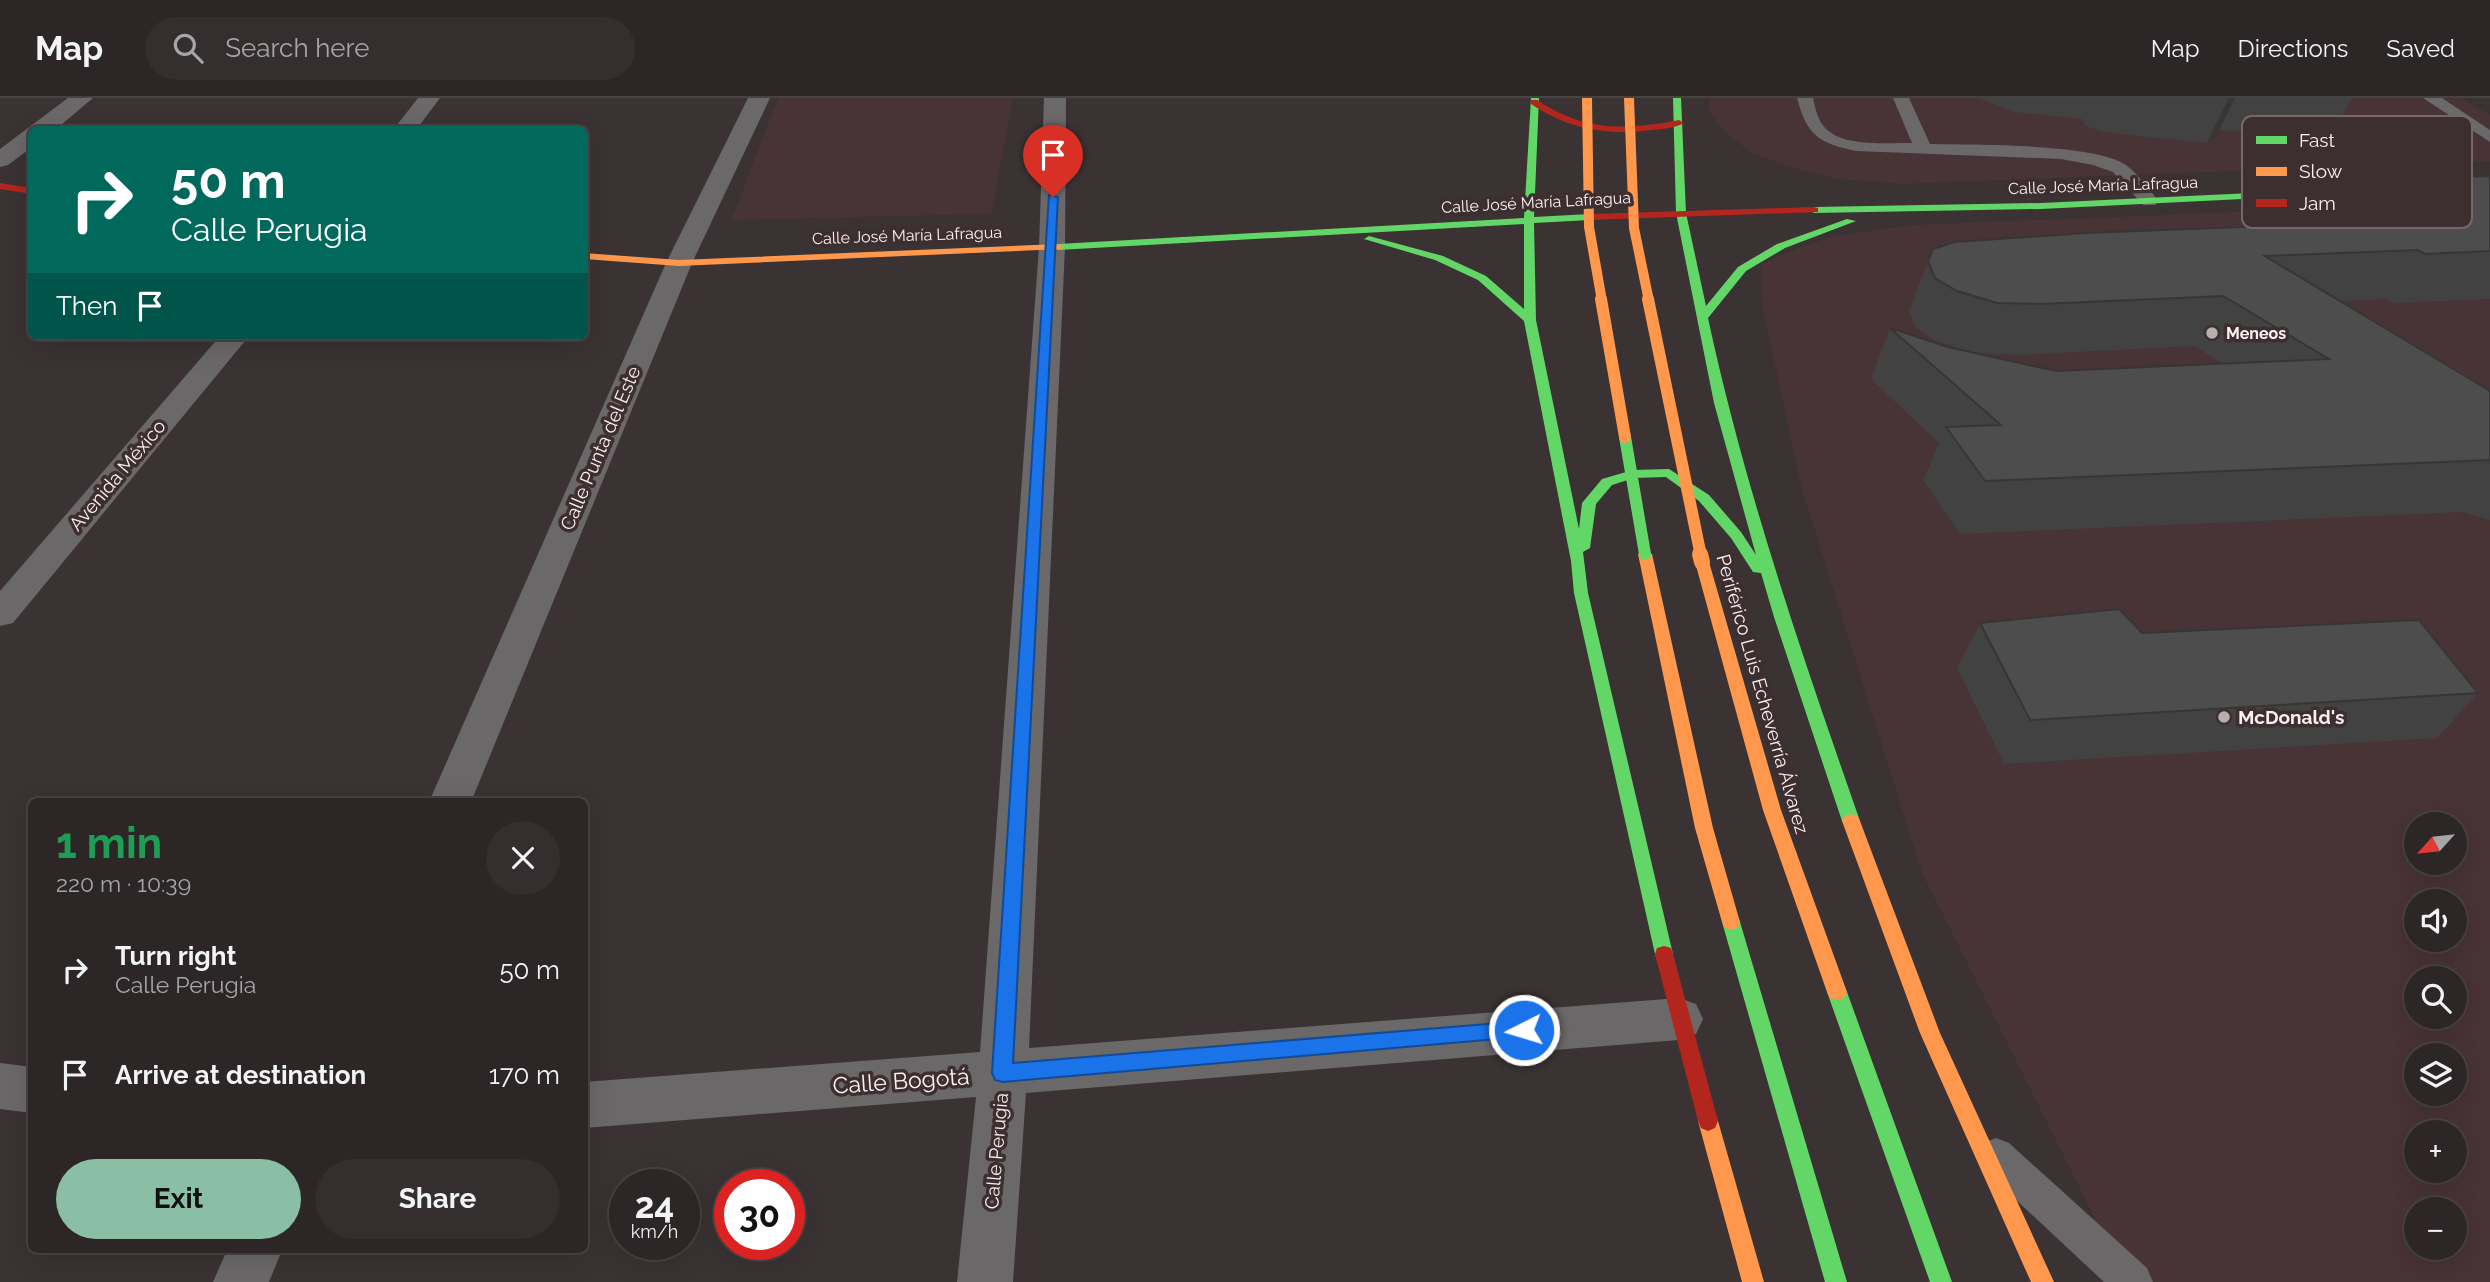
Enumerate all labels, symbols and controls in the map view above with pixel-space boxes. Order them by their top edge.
search box [145,17,635,80]
text: Map [35,29,103,68]
icon: search [169,29,207,67]
text: Search here [225,33,370,63]
text: Map [2151,34,2200,63]
text: Directions [2238,34,2348,63]
text: Saved [2386,34,2455,63]
legend [2242,116,2472,228]
pin [1023,125,1083,197]
text: Fast [2299,129,2335,151]
icon: arrive [1034,136,1072,174]
text: 50 m [171,152,286,209]
icon: right [56,154,147,245]
text: Slow [2299,160,2343,182]
street label: Calle José María Lafragua [2008,173,2198,198]
street label: Calle José María Lafragua [1441,188,1631,217]
text: Jam [2299,192,2336,214]
text: Calle Perugia [171,211,368,248]
street label: Calle José María Lafragua [812,223,1002,248]
icon: arrive [131,287,169,325]
text: Then [56,291,117,321]
place label: Meneos [2226,324,2286,343]
marker: Meneos [2204,325,2220,341]
street label: Calle Punta del Este [556,363,644,533]
street label: Avenida México [64,415,170,535]
street label: Periférico Luis Echeverría Álvarez [1712,552,1814,836]
place label: McDonald's [2238,706,2344,728]
marker: McDonald's [2216,709,2232,725]
north arrow [2404,812,2468,875]
map controls [2404,812,2467,1260]
text: 1 min [56,819,162,868]
button: close [486,821,560,895]
text: 220 m · 10:39 [56,870,191,897]
button: sound [2404,889,2467,952]
text: Turn right [115,941,236,971]
icon: right [56,951,94,989]
text: 50 m [499,955,560,985]
button: search [2404,966,2467,1029]
text: Calle Perugia [115,971,256,998]
position arrow [1487,993,1561,1067]
button: layers [2404,1043,2467,1106]
icon: arrive [56,1056,94,1094]
text: Arrive at destination [115,1060,366,1090]
text: 170 m [489,1060,560,1090]
street label: Calle Bogotá [832,1062,970,1099]
street label: Calle Perugia [980,1092,1012,1210]
button: + [2404,1120,2467,1183]
button: Exit [56,1159,301,1239]
button: Share [315,1159,560,1239]
speed limit sign: 30 [714,1169,805,1260]
text: 24 [635,1185,674,1226]
button: − [2404,1197,2467,1260]
text: km/h [631,1221,678,1242]

